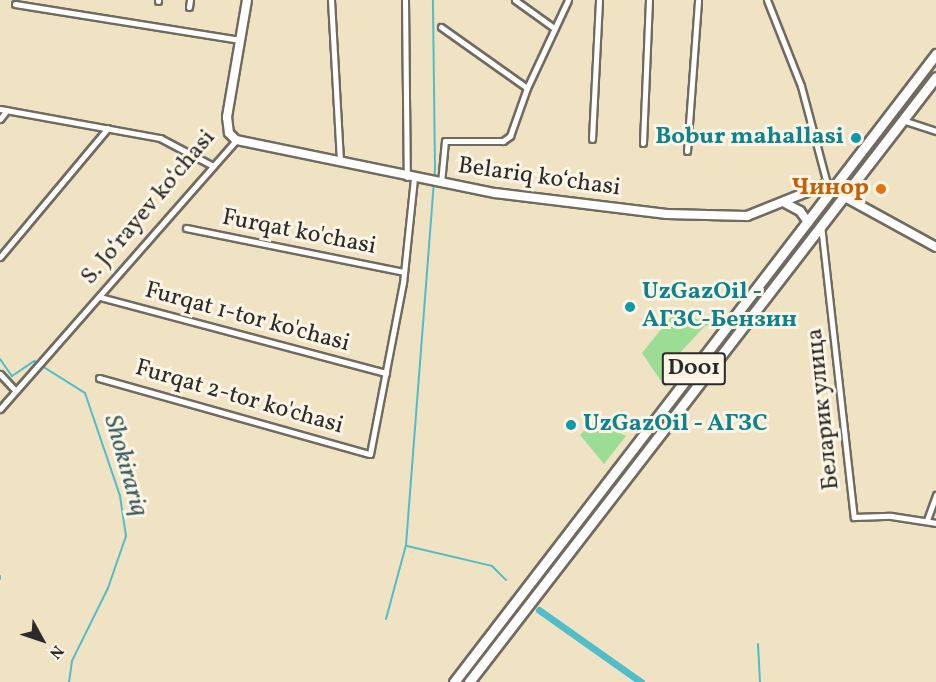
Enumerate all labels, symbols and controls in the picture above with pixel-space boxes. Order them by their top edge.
street label: S. Joʻrayev koʻchasi [75,124,223,292]
place label: Bobur mahallasi [655,124,844,152]
marker: Bobur mahallasi [849,131,863,145]
street label: Belariq koʻchasi [456,152,622,204]
place label: Чинор [792,175,869,203]
marker: Чинор [874,182,888,196]
street label: Furqat ko'chasi [220,204,378,262]
street label: Furqat 1-tor ko'chasi [142,277,352,359]
place label: UzGazOil - АГЗС-Бензин [642,279,797,335]
marker: UzGazOil - АГЗС-Бензин [623,300,637,314]
street label: Беларик улица [801,326,847,492]
road number: D001 [661,350,727,388]
street label: Furqat 2-tor ko'chasi [132,355,346,441]
water label: Shokirariq [96,411,154,521]
place label: UzGazOil - АГЗС [583,411,769,439]
marker: UzGazOil - АГЗС [564,418,578,432]
north arrow [12,610,72,670]
text: N [44,640,68,663]

